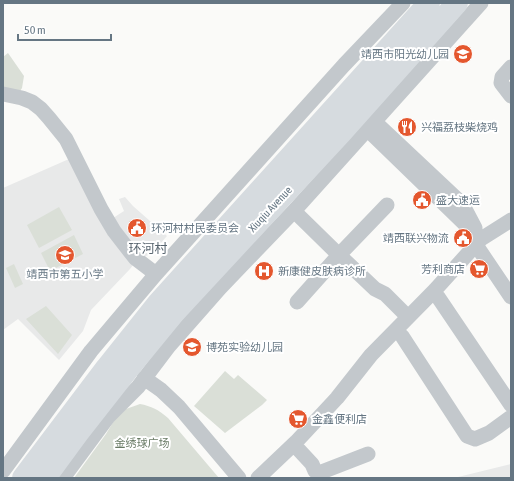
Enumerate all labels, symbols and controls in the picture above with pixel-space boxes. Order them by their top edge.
scale bar [18,16,111,42]
text: 50 m [24,23,46,37]
school or university icon: 靖西市阳光幼儿园 [452,43,474,65]
place label: 靖西市阳光幼儿园 [361,48,449,60]
restaurant icon: 兴福荔枝柴烧鸡 [396,116,418,138]
place label: 兴福荔枝柴烧鸡 [421,121,498,133]
street label: Xiuqiu Avenue [246,184,294,234]
public building icon: 盛大速运 [411,189,433,211]
place label: 盛大速运 [436,194,480,206]
public building icon: 环河村村民委员会 [126,217,148,239]
place label: 环河村村民委员会 [151,222,239,234]
public building icon: 靖西联兴物流 [452,227,474,249]
place label: 靖西联兴物流 [383,232,449,244]
district label: 环河村 [128,241,168,256]
school or university icon: 靖西市第五小学 [54,244,76,266]
supermarket icon: 芳利商店 [468,258,490,280]
hospital icon: 新康健皮肤病诊所 [253,260,275,282]
place label: 芳利商店 [421,263,465,275]
place label: 新康健皮肤病诊所 [278,265,366,277]
place label: 靖西市第五小学 [27,268,104,280]
school or university icon: 博苑实验幼儿园 [181,336,203,358]
place label: 博苑实验幼儿园 [206,341,283,353]
supermarket icon: 金鑫便利店 [287,408,309,430]
place label: 金鑫便利店 [312,413,367,425]
park label: 金绣球广场 [115,437,170,449]

